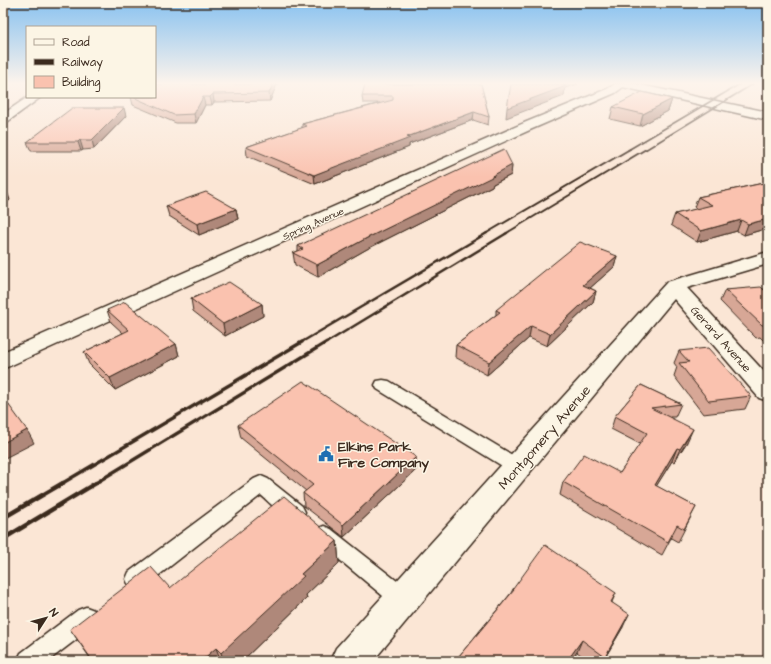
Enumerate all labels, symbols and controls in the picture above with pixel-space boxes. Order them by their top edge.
legend [26,26,156,98]
text: Road [62,34,90,51]
text: Railway [62,54,103,72]
text: Building [62,74,100,92]
street label: Spring Avenue [281,204,347,245]
street label: Gerard Avenue [686,302,755,377]
street label: Montgomery Avenue [494,381,596,494]
place label: Elkins Park Fire Company [338,437,429,473]
public building icon: Elkins Park Fire Company [317,445,335,463]
north arrow [26,598,66,638]
text: N [46,605,62,620]

